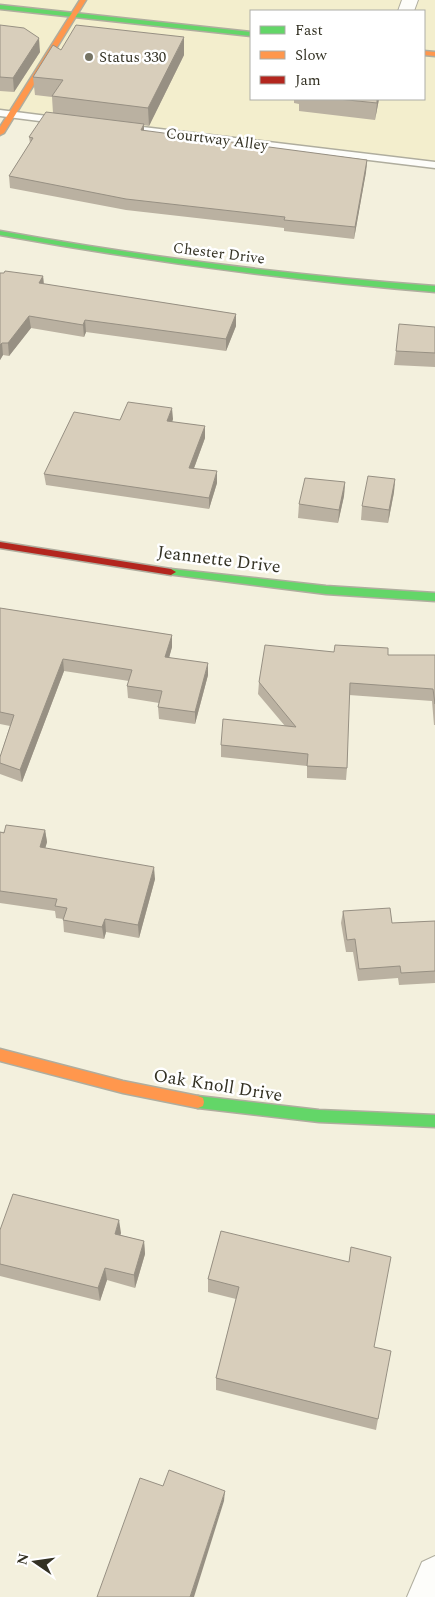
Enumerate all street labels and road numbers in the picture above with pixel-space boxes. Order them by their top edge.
street label: Courtway Alley [165,122,270,157]
street label: Chester Drive [172,236,266,271]
street label: Jeannette Drive [156,539,282,580]
street label: Oak Knoll Drive [152,1062,284,1109]

